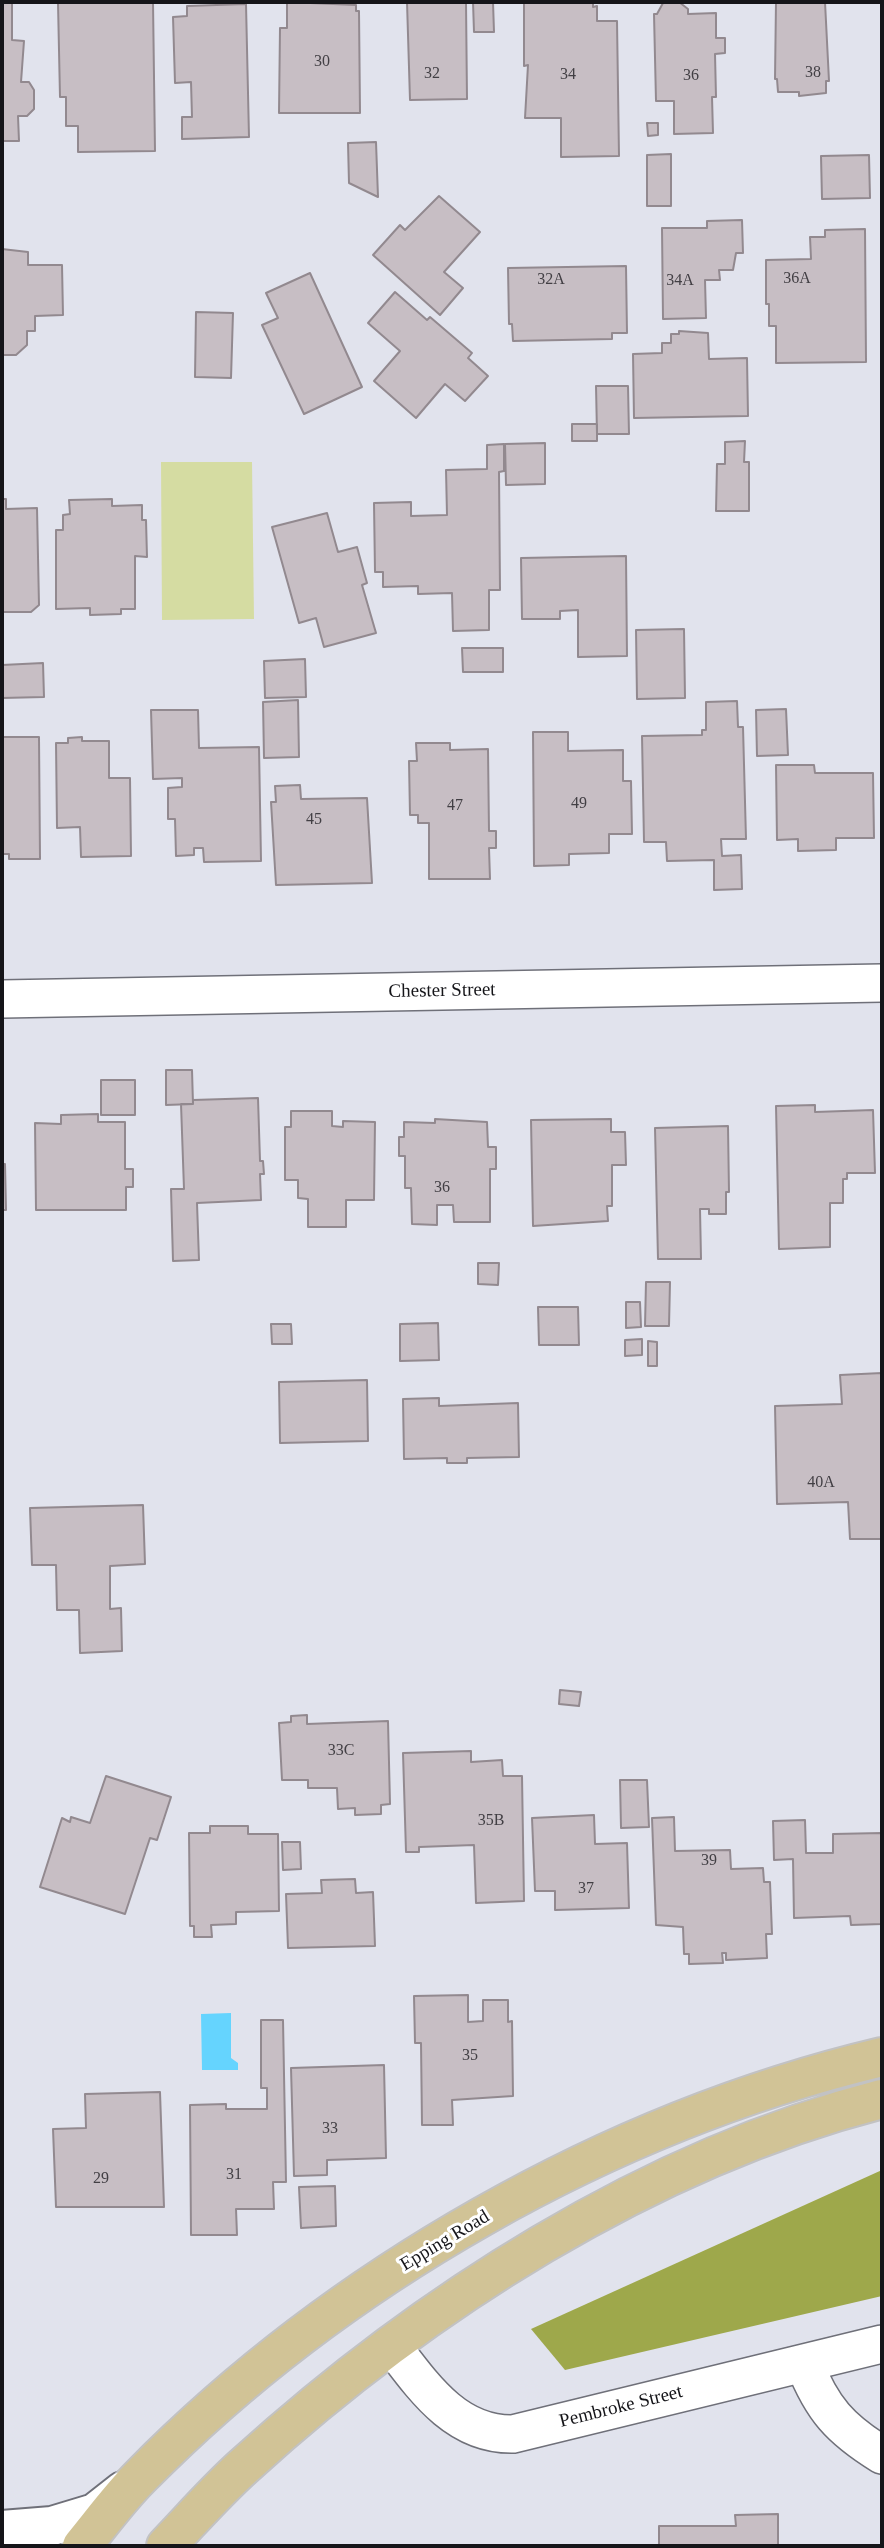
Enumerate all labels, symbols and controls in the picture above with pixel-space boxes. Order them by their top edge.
house number: 30 [314,52,330,72]
house number: 38 [805,63,821,83]
house number: 32 [424,64,440,84]
house number: 34 [560,65,576,85]
house number: 36 [683,66,699,86]
house number: 36A [783,269,811,289]
house number: 32A [537,270,565,290]
house number: 34A [666,271,694,291]
house number: 49 [571,794,587,814]
house number: 47 [447,796,463,816]
house number: 45 [306,810,322,830]
street label: Chester Street [388,979,496,1003]
house number: 36 [434,1178,450,1198]
house number: 40A [807,1473,835,1493]
house number: 33C [328,1741,354,1761]
house number: 35B [478,1811,504,1831]
house number: 39 [701,1851,717,1871]
house number: 37 [578,1879,594,1899]
house number: 35 [462,2046,478,2066]
house number: 33 [322,2119,338,2139]
house number: 31 [226,2165,242,2185]
house number: 29 [93,2169,109,2189]
street label: Epping Road [396,2206,494,2276]
street label: Pembroke Street [557,2381,685,2433]

